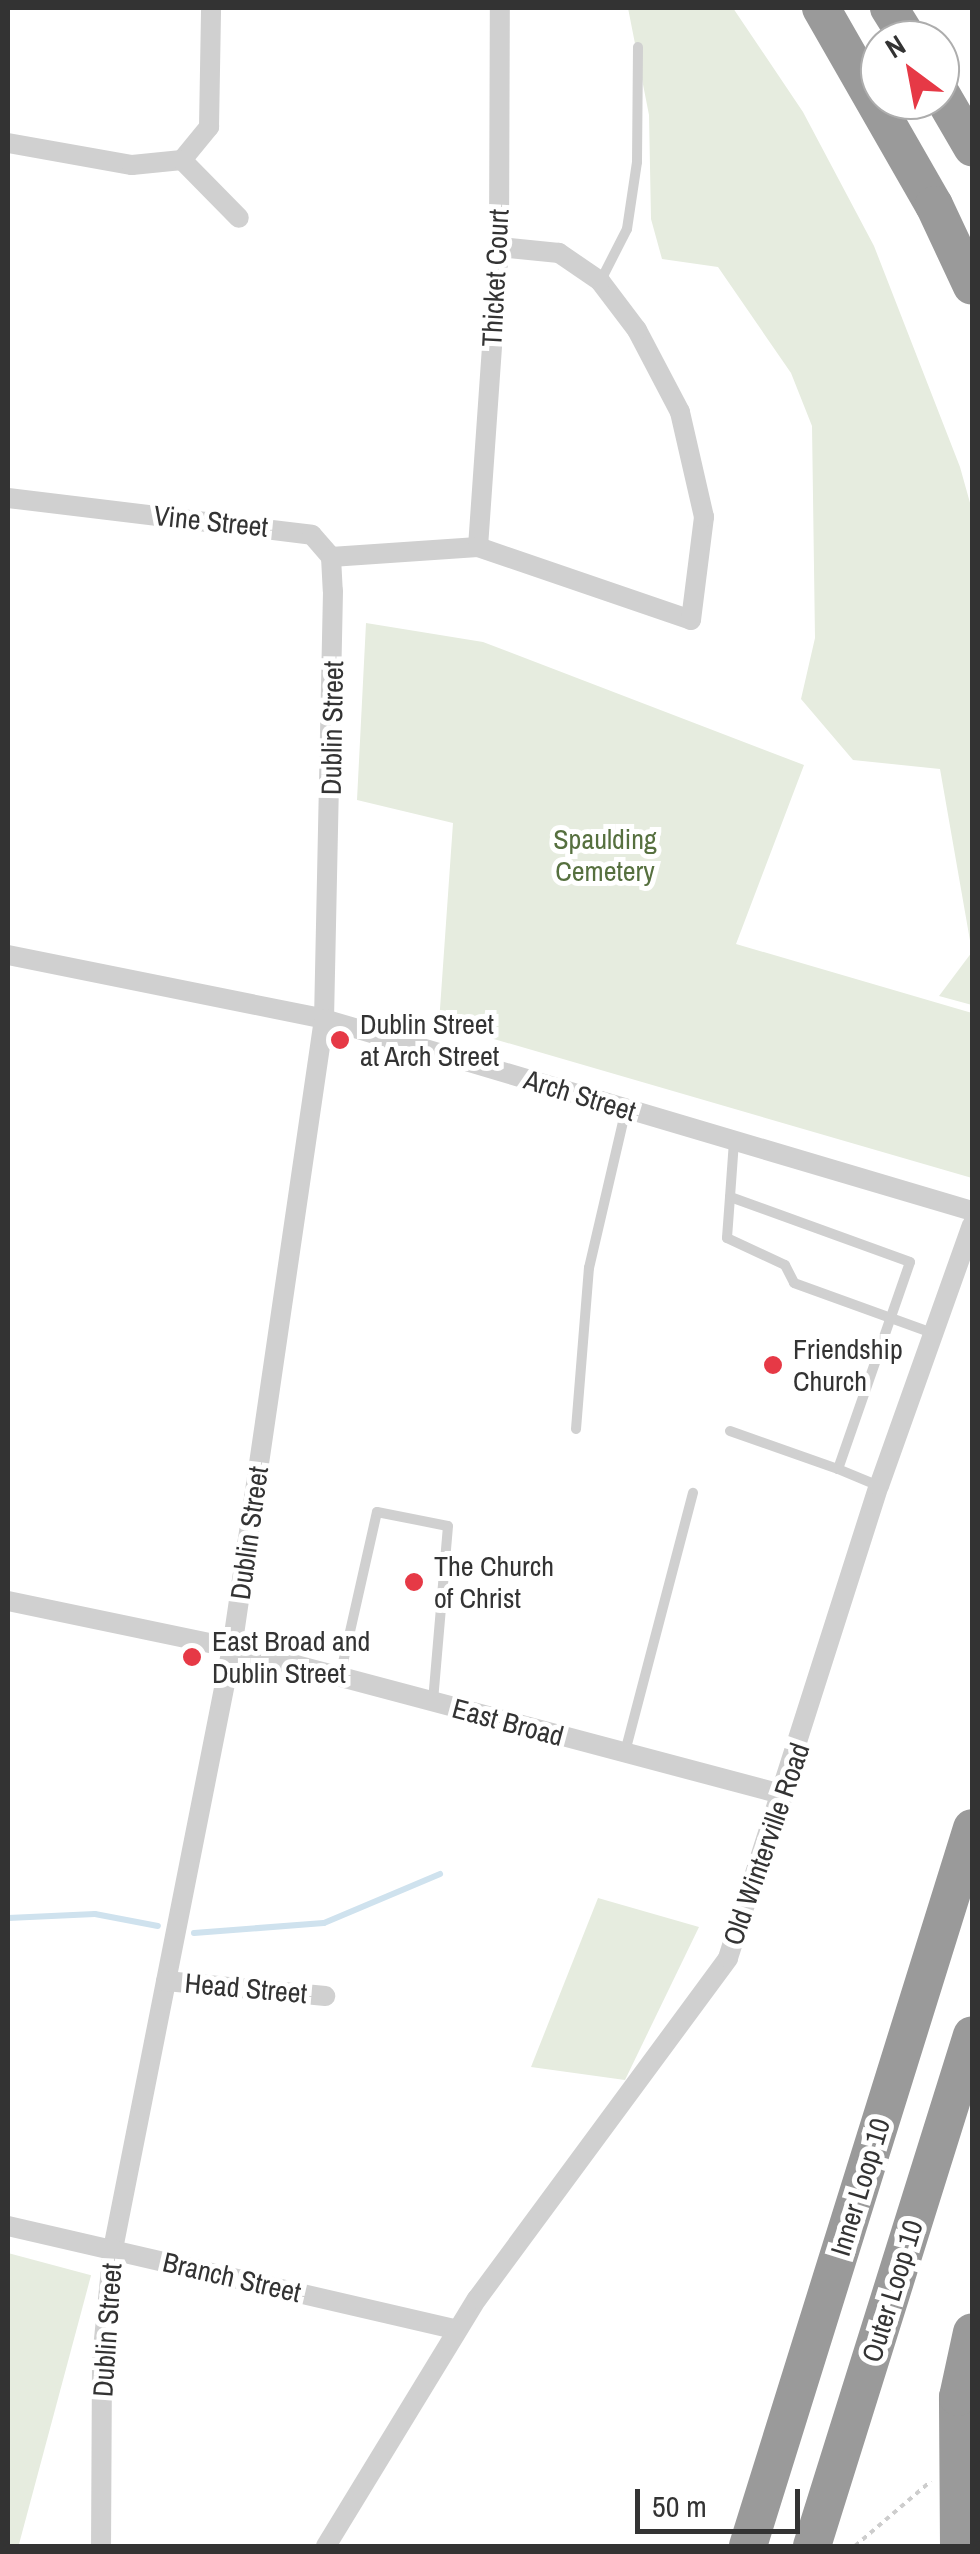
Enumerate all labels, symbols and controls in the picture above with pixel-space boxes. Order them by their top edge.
north arrow [860,20,960,120]
text: N [878,26,912,67]
street label: Thicket Court [475,208,515,348]
street label: Vine Street [152,498,270,544]
street label: Dublin Street [314,661,350,795]
park label: Spaulding Cemetery [553,822,657,888]
place label: Dublin Street at Arch Street [360,1007,500,1073]
marker: Dublin Street at Arch Street [329,1029,351,1051]
street label: Arch Street [520,1062,640,1128]
place label: Friendship Church [793,1332,903,1398]
marker: Friendship Church [762,1354,784,1376]
street label: Dublin Street [223,1464,275,1602]
place label: The Church of Christ [434,1549,554,1615]
marker: The Church of Christ [403,1571,425,1593]
place label: East Broad and Dublin Street [212,1624,370,1690]
marker: East Broad and Dublin Street [181,1646,203,1668]
street label: East Broad [449,1691,567,1753]
street label: Old Winterville Road [716,1738,816,1950]
street label: Head Street [184,1966,308,2010]
street label: Inner Loop 10 [823,2114,897,2260]
street label: Outer Loop 10 [854,2216,930,2366]
street label: Branch Street [160,2245,304,2309]
street label: Dublin Street [86,2262,128,2398]
scale bar [640,2469,805,2531]
text: 50 m [652,2486,707,2526]

